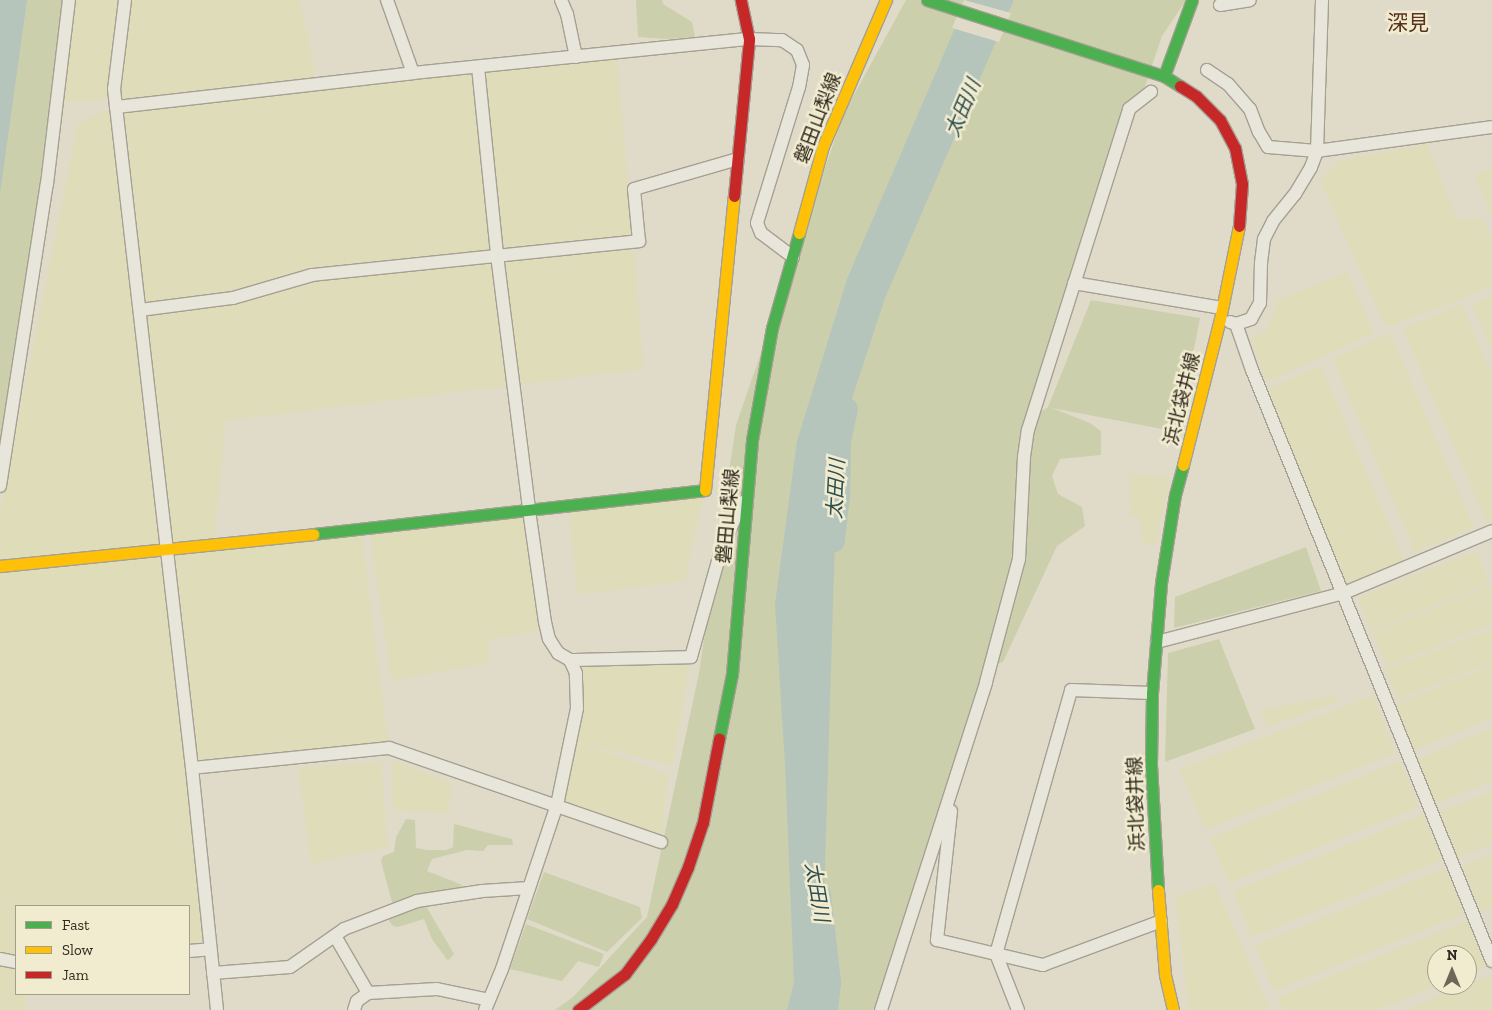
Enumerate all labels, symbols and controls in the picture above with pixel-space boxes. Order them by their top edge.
district label: 深見 [1387,10,1429,36]
street label: 磐田山梨線 [790,70,846,166]
water label: 太田川 [940,76,986,140]
street label: 浜北袋井線 [1159,350,1205,448]
water label: 太田川 [822,458,850,520]
street label: 磐田山梨線 [713,468,743,564]
street label: 浜北袋井線 [1123,756,1149,852]
water label: 太田川 [800,860,834,924]
legend [15,905,190,995]
text: Fast [62,916,90,934]
text: Slow [62,941,93,959]
north arrow [1427,945,1477,995]
text: N [1447,947,1457,964]
text: Jam [62,966,89,984]

